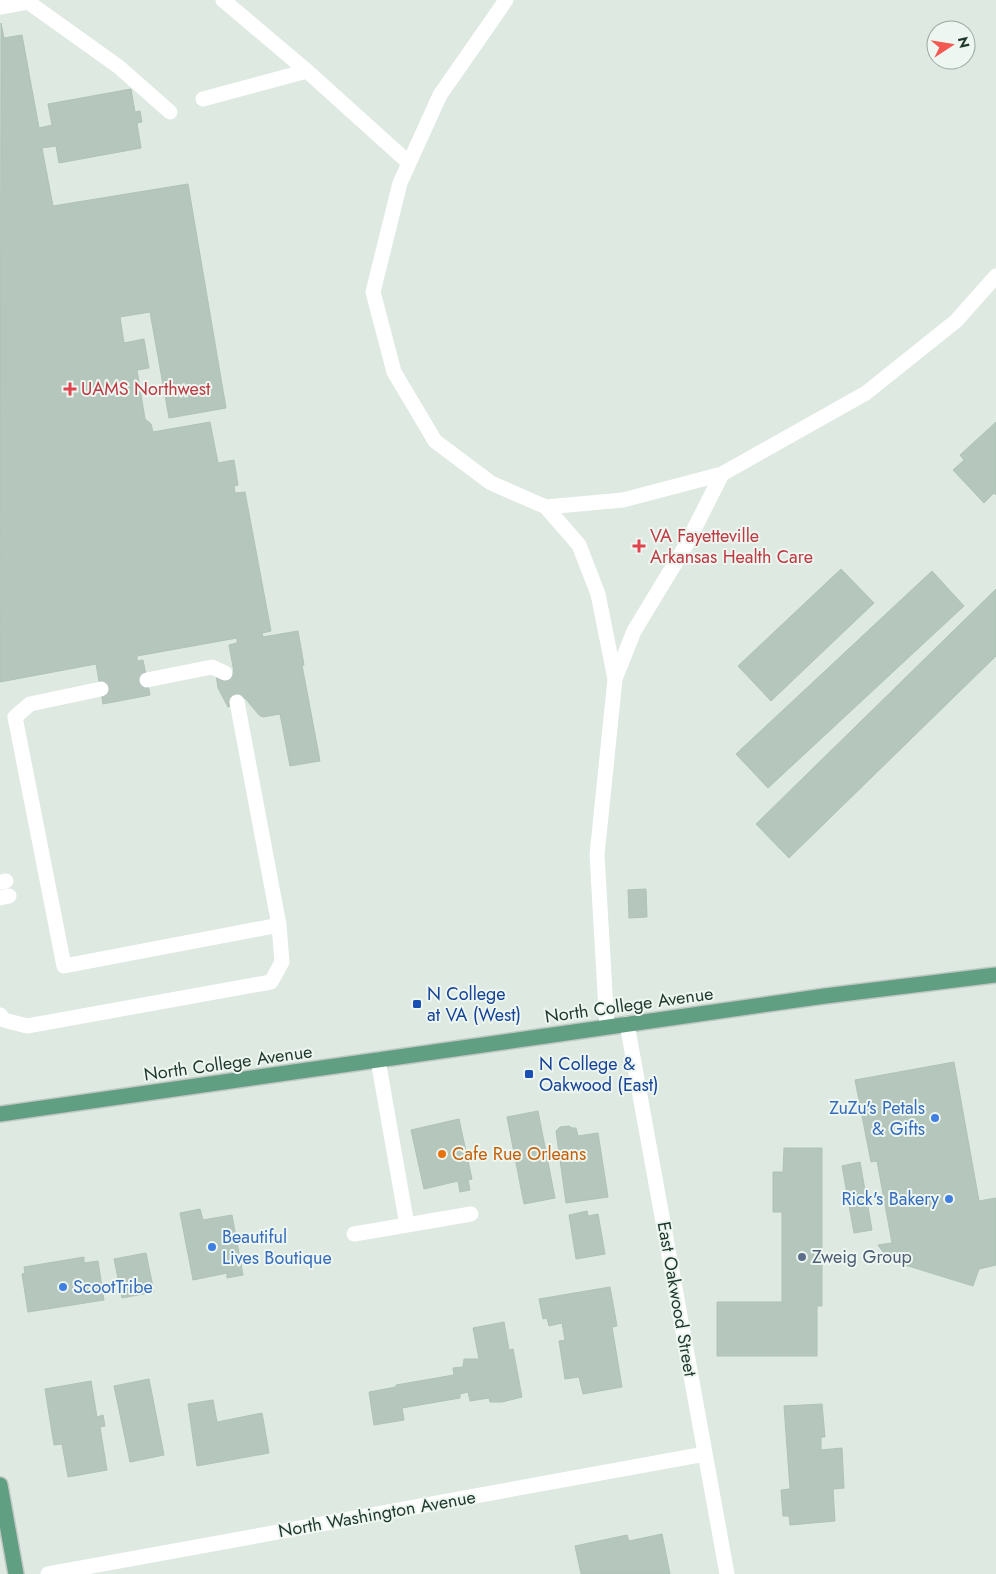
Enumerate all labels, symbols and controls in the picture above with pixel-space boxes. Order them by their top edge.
north arrow [926,20,976,70]
text: N [953,35,975,50]
place label: UAMS Northwest [81,376,211,402]
marker: UAMS Northwest [63,382,77,396]
place label: VA Fayetteville Arkansas Health Care [650,523,813,570]
marker: VA Fayetteville Arkansas Health Care [632,539,646,553]
street label: North College Avenue [543,980,715,1030]
place label: N College at VA (West) [427,981,521,1028]
marker: N College at VA (West) [411,998,423,1010]
street label: North College Avenue [142,1038,314,1088]
place label: N College & Oakwood (East) [539,1051,659,1098]
marker: N College & Oakwood (East) [523,1068,535,1080]
place label: ZuZu's Petals & Gifts [829,1095,925,1142]
marker: ZuZu's Petals & Gifts [929,1112,941,1124]
place label: Cafe Rue Orleans [452,1141,586,1167]
marker: Cafe Rue Orleans [436,1148,448,1160]
place label: Rick's Bakery [841,1186,939,1212]
marker: Rick's Bakery [943,1193,955,1205]
street label: East Oakwood Street [651,1220,704,1379]
place label: Beautiful Lives Boutique [222,1224,332,1271]
marker: Beautiful Lives Boutique [206,1241,218,1253]
place label: Zweig Group [812,1244,912,1270]
marker: Zweig Group [796,1251,808,1263]
place label: ScootTribe [73,1274,153,1300]
marker: ScootTribe [57,1281,69,1293]
street label: North Washington Avenue [276,1484,478,1544]

